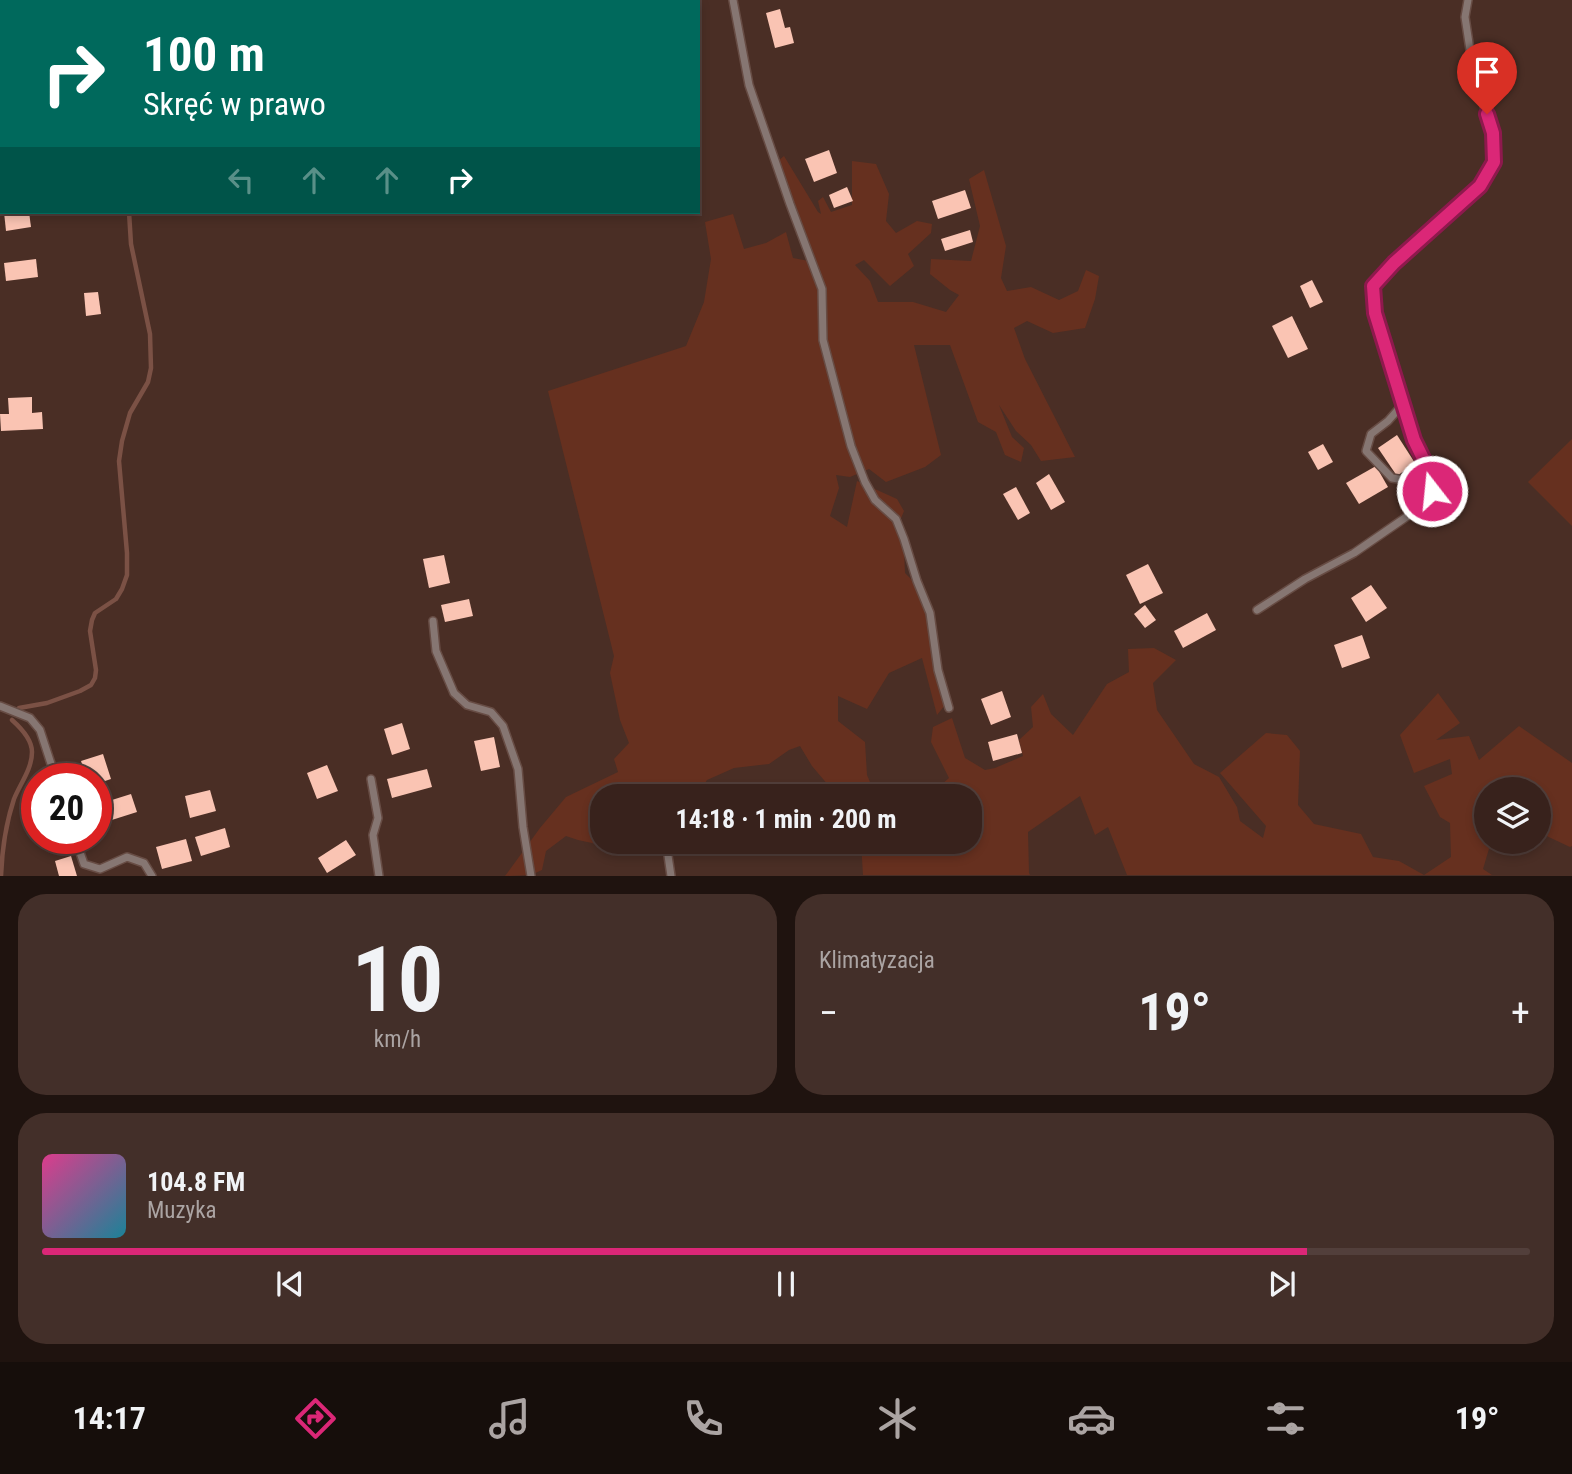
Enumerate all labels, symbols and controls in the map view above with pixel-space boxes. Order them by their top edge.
text: 100 m [143,26,265,83]
icon: right [28,28,119,119]
pin [1457,42,1517,114]
icon: arrive [1468,53,1506,91]
text: Skręć w prawo [143,85,326,123]
icon: left [222,161,260,199]
icon: ahead [295,161,333,199]
icon: ahead [368,161,406,199]
icon: right [441,161,479,199]
position arrow [1395,454,1469,528]
speed limit sign: 20 [21,763,112,854]
map controls [1474,777,1551,854]
button: layers [1474,777,1551,854]
text: 14:18 · 1 min · 200 m [676,804,896,834]
text: 10 [352,927,443,1033]
text: Klimatyzacja [819,947,935,974]
text: 19° [1138,982,1211,1043]
text: − [819,991,838,1035]
text: + [1511,991,1530,1035]
text: km/h [374,1026,421,1053]
text: 104.8 FM [147,1167,245,1197]
text: Muzyka [147,1197,217,1224]
icon: previous [271,1265,309,1303]
icon: pause [767,1265,805,1303]
icon: next [1263,1265,1301,1303]
icon: directions [291,1394,340,1443]
icon: music [485,1394,534,1443]
icon: phone [679,1394,728,1443]
icon: climate [873,1394,922,1443]
icon: car [1067,1394,1116,1443]
icon: filters [1261,1394,1310,1443]
text: 14:17 [72,1399,146,1437]
text: 19° [1455,1399,1499,1437]

